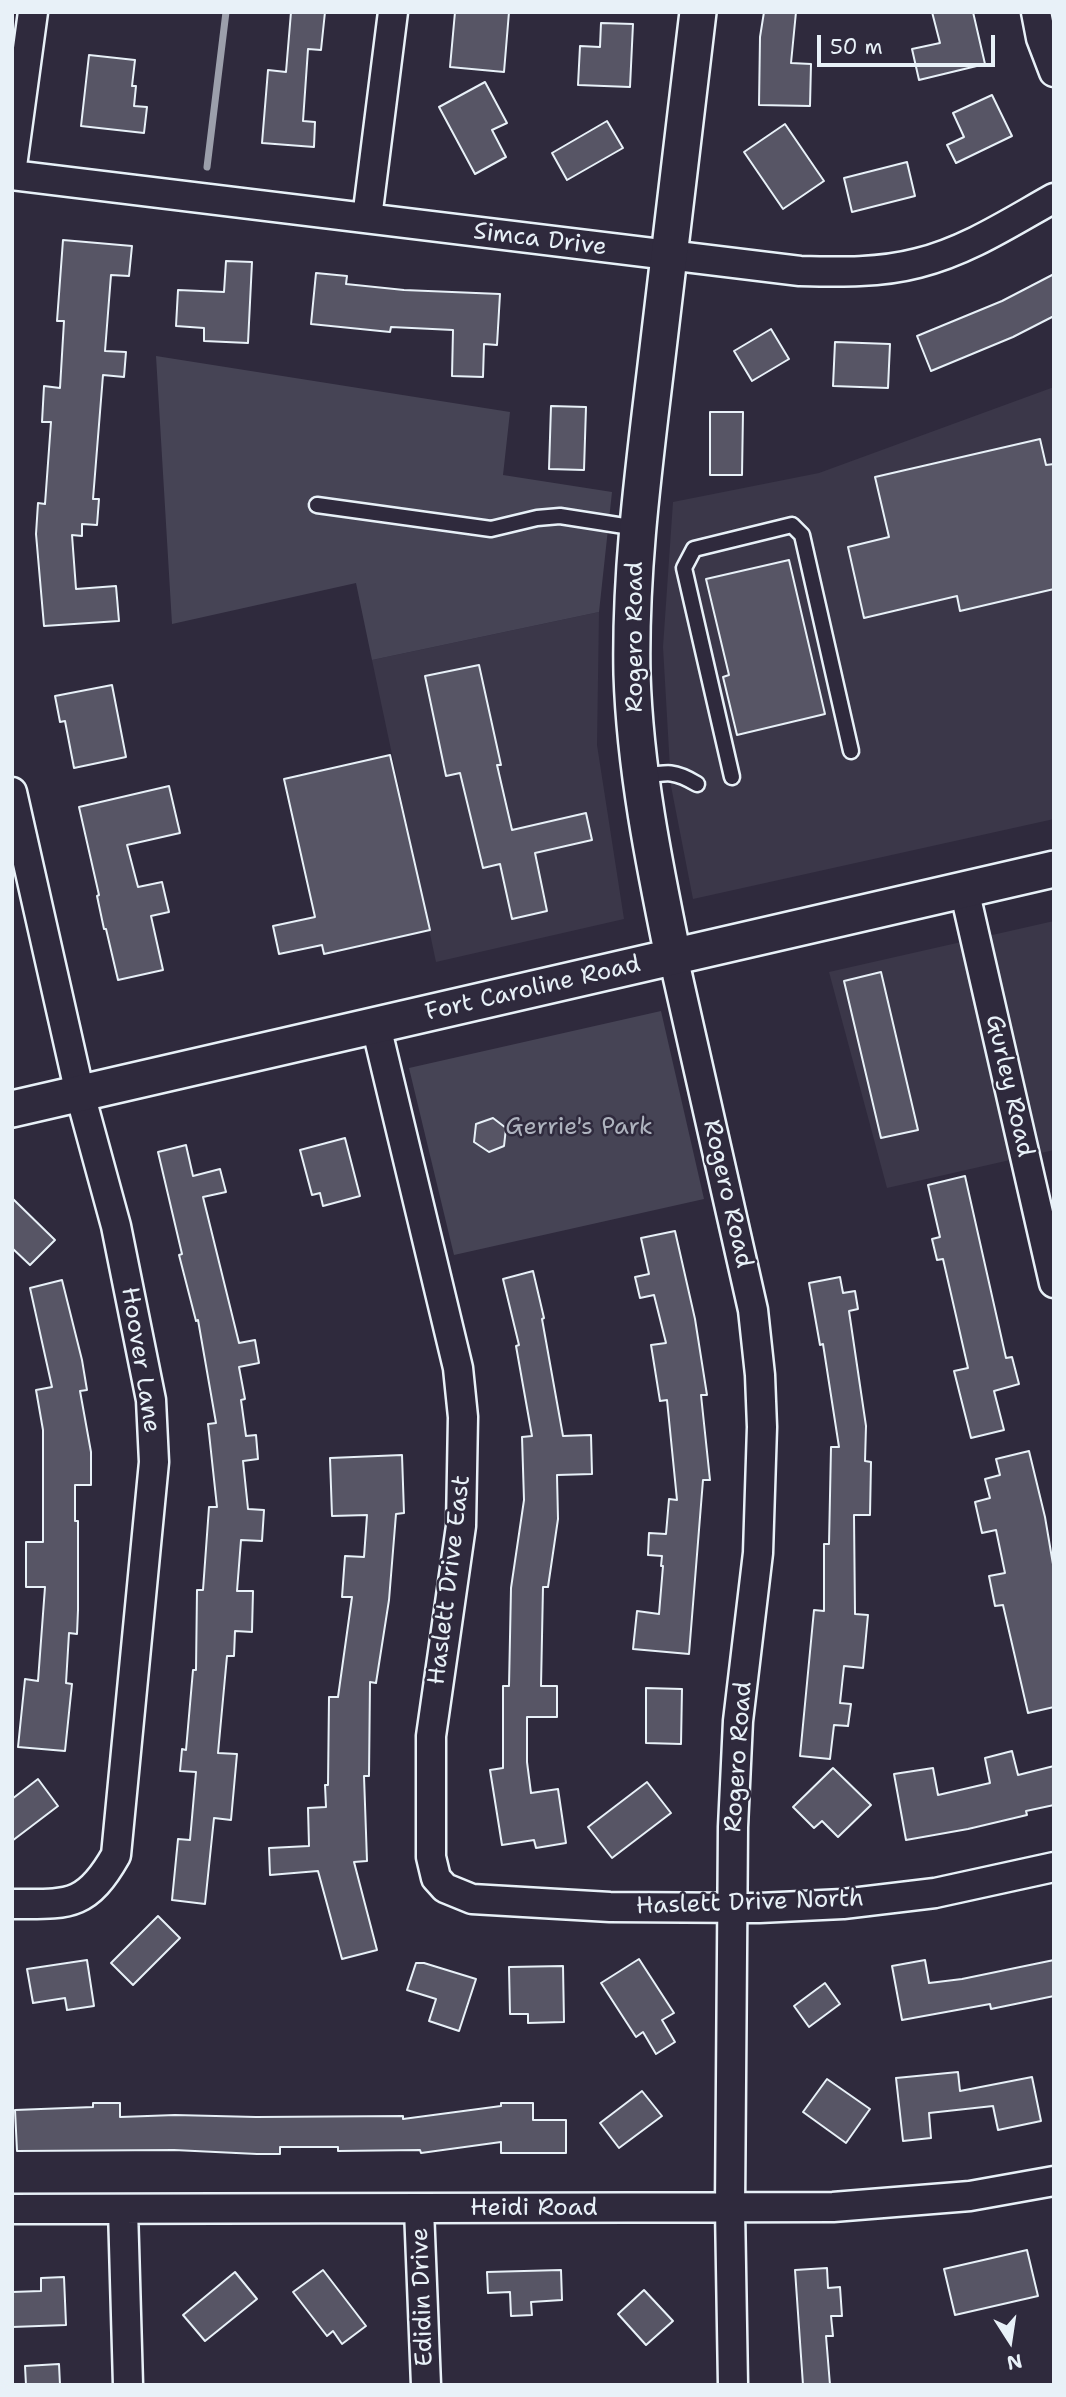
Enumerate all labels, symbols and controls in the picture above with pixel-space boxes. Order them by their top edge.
scale bar [821,21,1000,65]
text: 50 m [830,33,883,61]
street label: Simca Drive [472,218,608,262]
street label: Rogero Road [622,561,650,713]
street label: Fort Caroline Road [423,950,643,1028]
street label: Gurley Road [979,1012,1039,1160]
park label: Gerrie's Park [505,1114,653,1142]
street label: Rogero Road [696,1117,758,1271]
street label: Hoover Lane [114,1285,166,1435]
street label: Haslett Drive East [423,1473,477,1687]
street label: Rogero Road [719,1681,759,1833]
street label: Haslett Drive North [636,1885,864,1921]
street label: Heidi Road [470,2195,598,2223]
street label: Edidin Drive [406,2227,440,2367]
north arrow [975,2306,1045,2376]
text: N [1005,2348,1024,2376]

